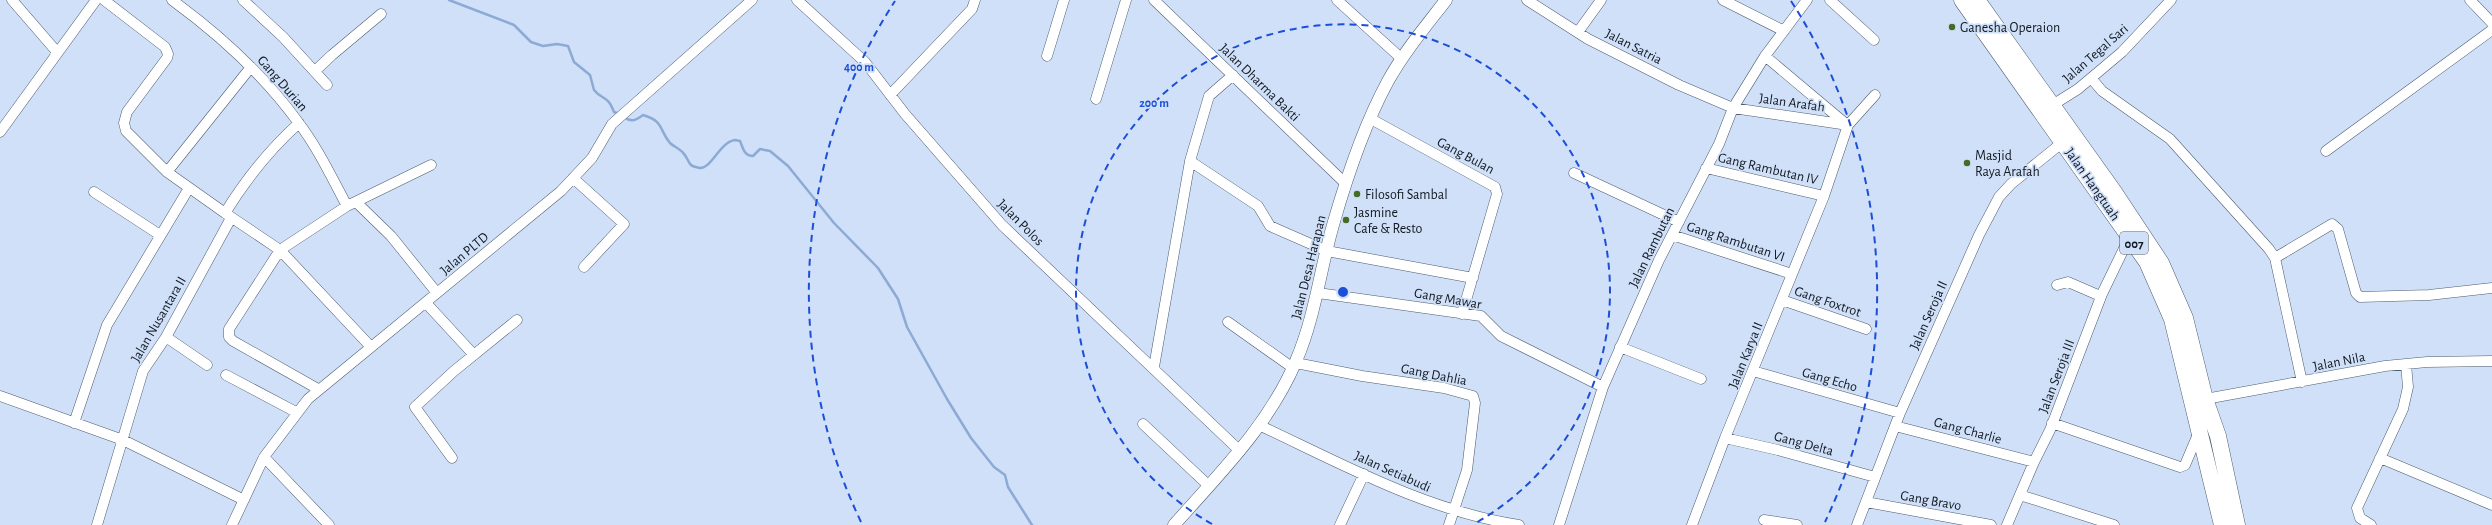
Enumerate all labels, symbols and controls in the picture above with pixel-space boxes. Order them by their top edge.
place label: Ganesha Operaion [1960,21,2060,35]
marker: Ganesha Operaion [1947,22,1957,32]
street label: Jalan Tegal Sari [2060,22,2131,86]
street label: Jalan Satria [1603,27,1665,67]
street label: Jalan Dharma Bakti [1217,41,1302,124]
street label: Gang Durian [255,53,310,114]
text: 400 m [844,61,874,73]
street label: Jalan Arafah [1758,91,1826,115]
text: 200 m [1139,97,1169,109]
street label: Gang Bulan [1435,135,1496,177]
street label: Jalan Hangtuah [2062,146,2122,223]
place label: Masjid Raya Arafah [1975,149,2040,179]
street label: Gang Rambutan IV [1716,151,1819,187]
marker: Masjid Raya Arafah [1962,158,1972,168]
place label: Filosofi Sambal [1365,188,1448,202]
marker: Filosofi Sambal [1352,189,1362,199]
street label: Jalan Polos [995,197,1046,248]
street label: Jalan Rambutan [1626,205,1677,290]
place label: Jasmine Cafe & Resto [1354,206,1423,236]
street label: Jalan Desa Harapan [1289,214,1329,321]
marker: Jasmine Cafe & Resto [1341,215,1351,225]
street label: Gang Rambutan VI [1685,219,1786,264]
street label: Jalan PLTD [438,230,491,278]
road number: 007 [2120,232,2148,254]
street label: Jalan Nusantara II [129,274,189,365]
street label: Jalan Seroja II [1907,279,1950,352]
street label: Gang Foxtrot [1793,284,1863,320]
centre of rings [1336,285,1350,299]
street label: Gang Mawar [1413,286,1483,312]
street label: Jalan Karya II [1726,320,1766,391]
street label: Jalan Seroja III [2036,338,2077,415]
street label: Jalan Nila [2312,350,2367,374]
street label: Gang Dahlia [1400,362,1469,388]
street label: Gang Echo [1800,365,1859,395]
street label: Gang Charlie [1932,415,2003,447]
street label: Gang Delta [1773,429,1835,459]
street label: Jalan Setiabudi [1352,449,1433,495]
street label: Gang Bravo [1899,489,1962,513]

